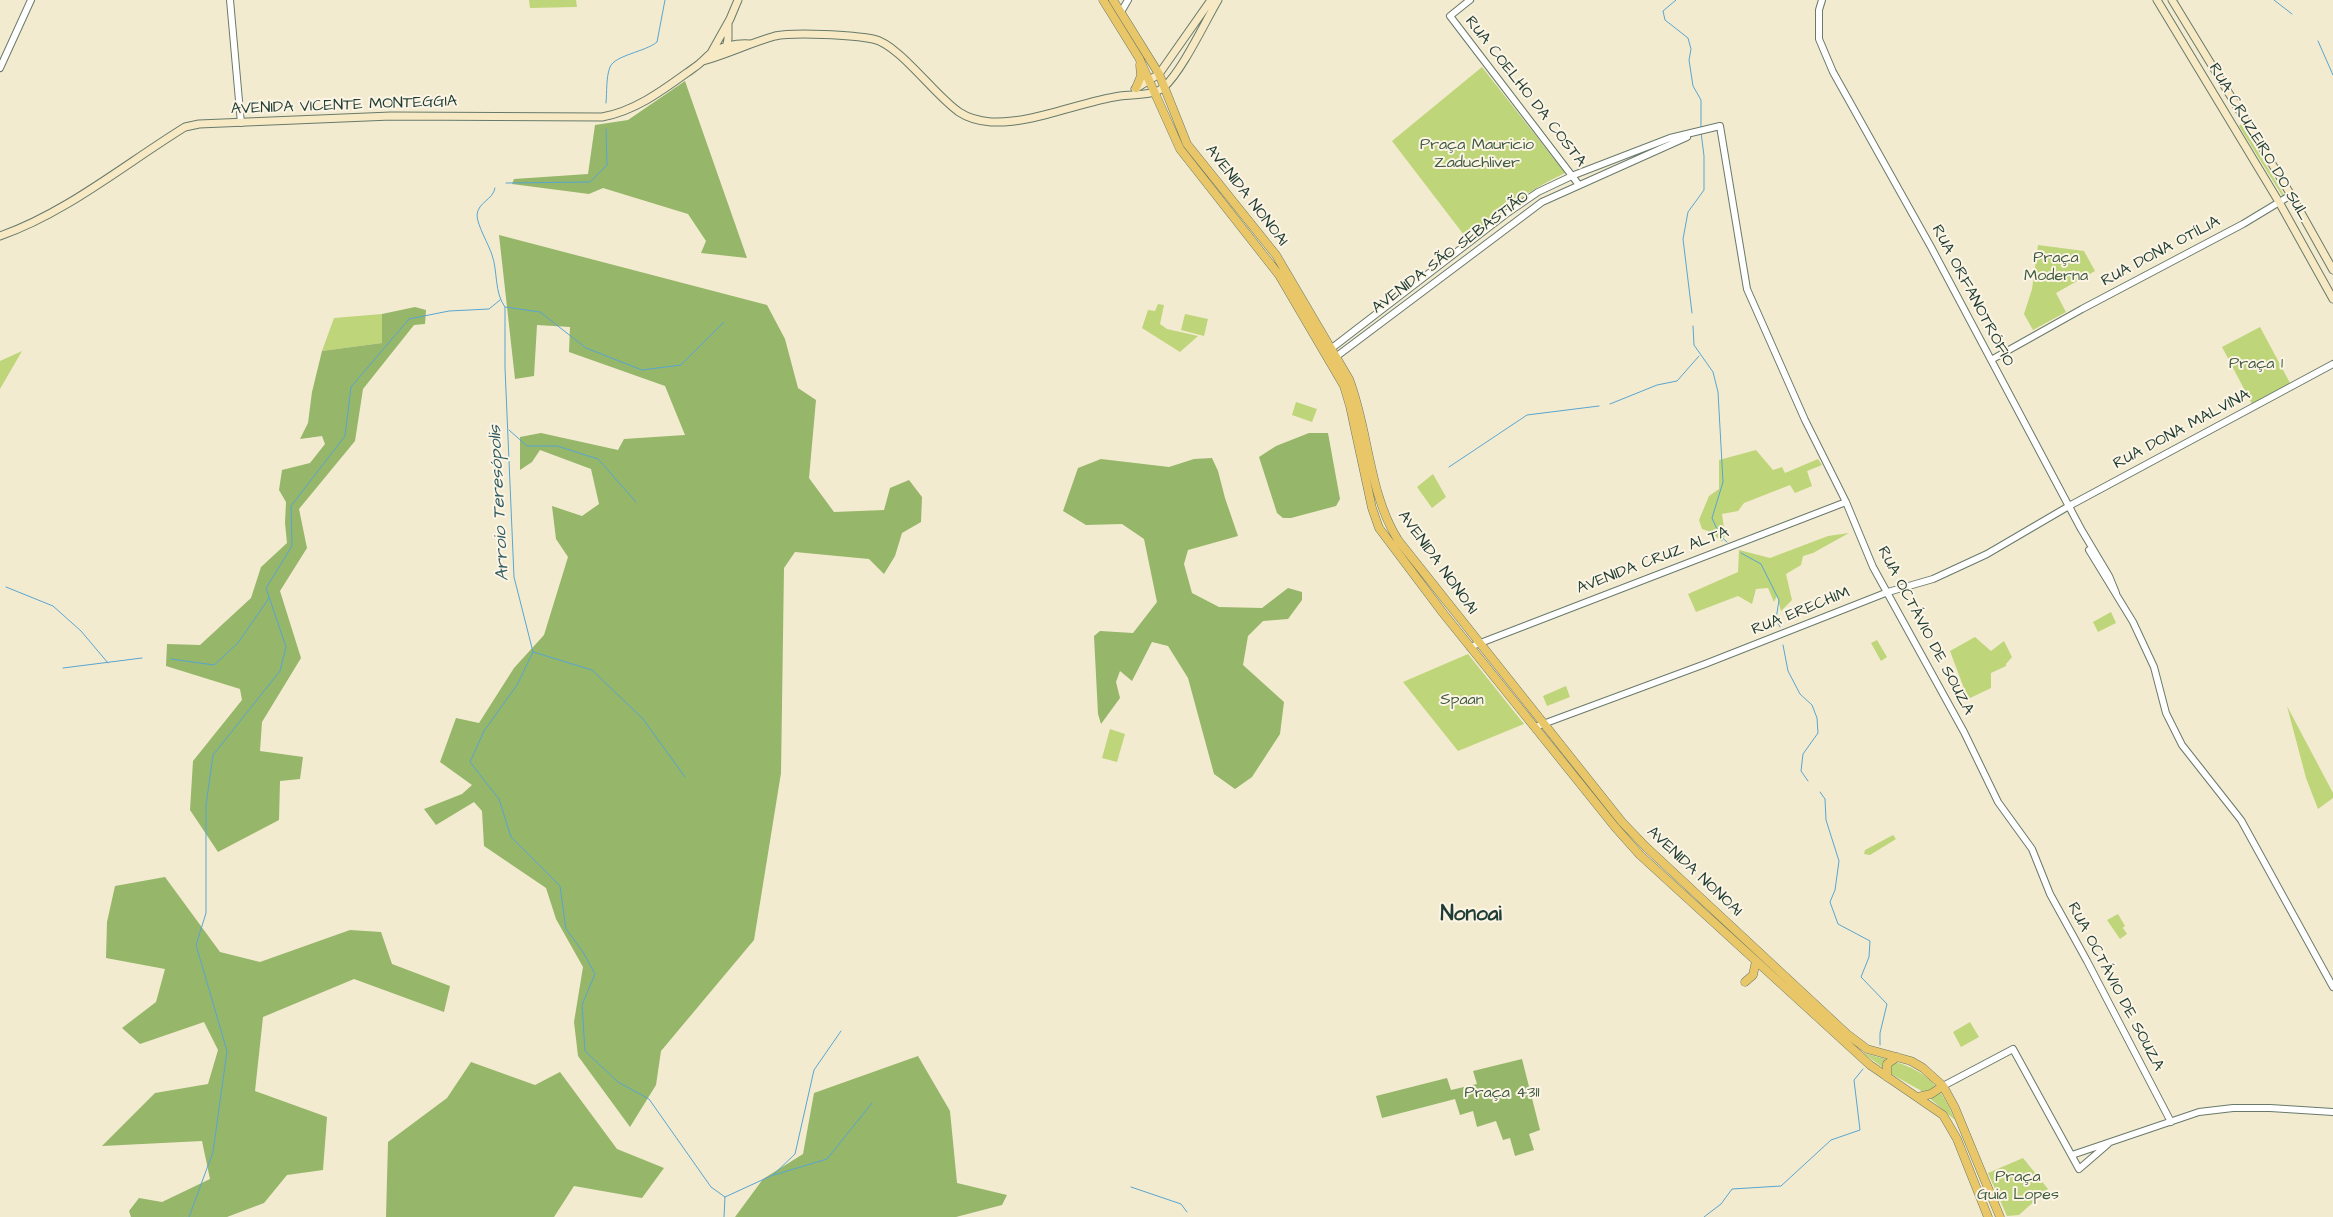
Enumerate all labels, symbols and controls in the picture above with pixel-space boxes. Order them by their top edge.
street label: RUA COELHO DA COSTA [1460,13,1590,171]
street label: RUA CRUZEIRO DO SUL [2204,60,2312,224]
street label: AVENIDA VICENTE MONTEGGIA [230,92,458,120]
park label: Praça Mauricio Zaduchliver [1420,136,1534,174]
street label: AVENIDA NONOAI [1200,141,1292,251]
street label: AVENIDA SÃO SEBASTIÃO [1369,188,1533,318]
street label: RUA DONA OTÍLIA [2098,213,2224,291]
street label: RUA ORFANOTRÓFIO [1927,222,2017,370]
park label: Praça Moderna [2024,249,2088,287]
park label: Praça 1 [2229,355,2283,375]
street label: RUA DONA MALVINA [2110,386,2254,474]
water label: Arroio Teresópolis [485,424,515,582]
street label: AVENIDA NONOAI [1393,507,1481,619]
street label: AVENIDA CRUZ ALTA [1574,523,1732,599]
street label: RUA OCTÁVIO DE SOUZA [1872,544,1978,718]
street label: RUA ERECHIM [1749,584,1853,640]
park label: Spaan [1440,691,1484,711]
street label: AVENIDA NONOAI [1642,823,1746,921]
street label: RUA OCTÁVIO DE SOUZA [2062,900,2168,1074]
district label: Nonoai [1440,903,1502,929]
park label: Praça 4311 [1465,1084,1539,1104]
park label: Praça Guia Lopes [1977,1168,2059,1206]

